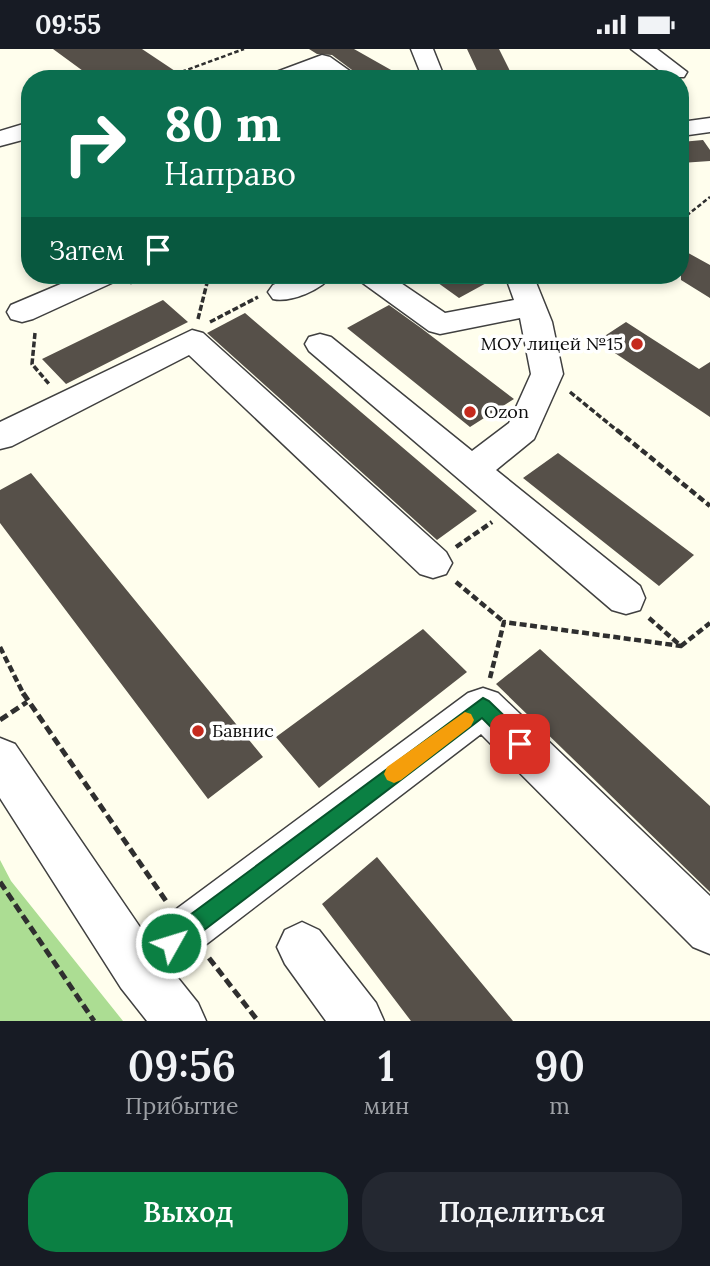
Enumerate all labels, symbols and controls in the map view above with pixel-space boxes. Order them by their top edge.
text: 09:55 [35,8,101,41]
text: 80 m [164,92,281,154]
icon: right [49,98,140,189]
text: Направо [164,153,296,194]
icon: arrive [139,231,177,269]
text: Затем [49,234,125,267]
place label: МОУ лицей №15 [481,332,623,355]
marker: МОУ лицей №15 [629,336,645,352]
place label: Ozon [484,400,529,423]
marker: Ozon [462,404,478,420]
pin [490,714,550,774]
place label: Бавнис [212,719,274,742]
marker: Бавнис [190,723,206,739]
icon: arrive [501,725,539,763]
position arrow [134,906,208,980]
text: 09:56 [128,1039,236,1093]
text: 1 [378,1039,395,1093]
text: 90 [534,1039,585,1093]
text: Прибытие [125,1091,239,1120]
text: мин [364,1091,409,1120]
text: m [549,1091,570,1120]
button: Выход [28,1172,348,1252]
button: Поделиться [362,1172,682,1252]

